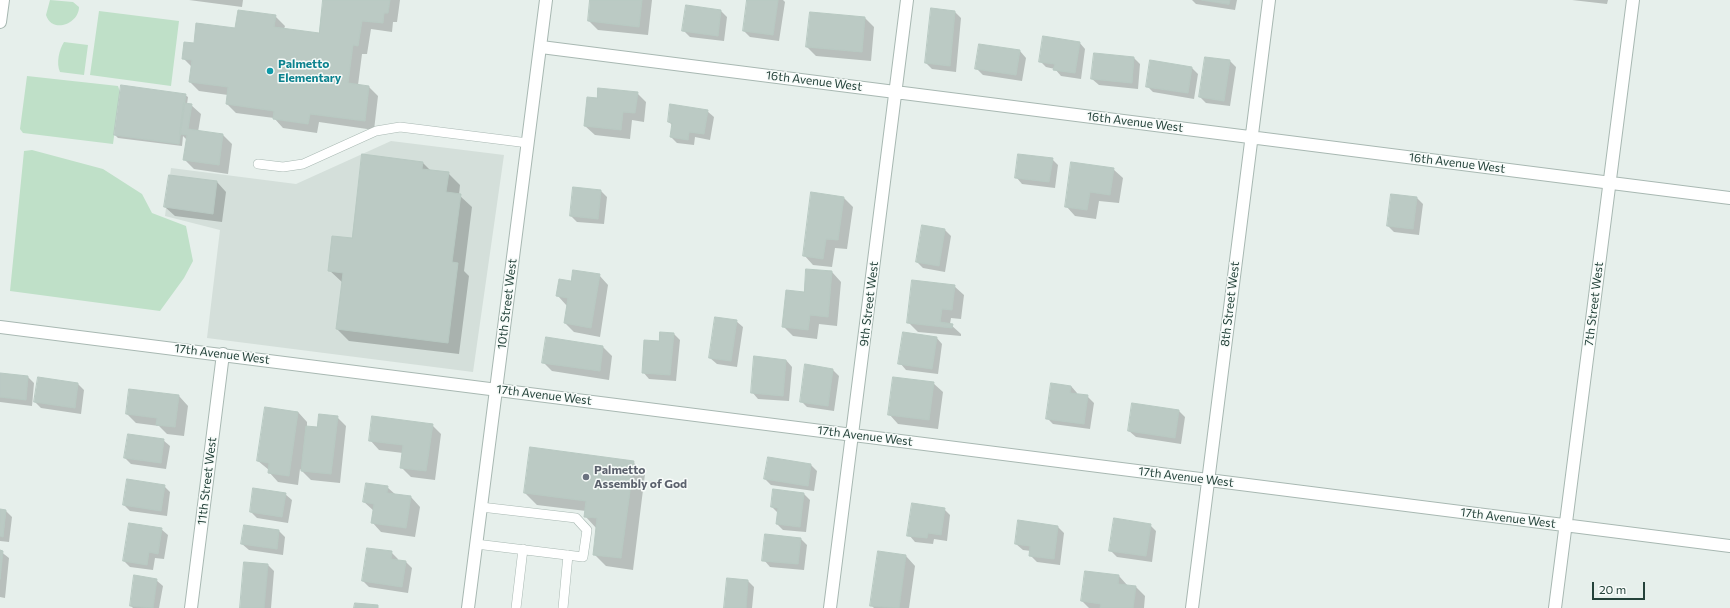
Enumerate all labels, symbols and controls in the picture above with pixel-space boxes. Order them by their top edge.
place label: Palmetto Elementary [278,57,341,85]
marker: Palmetto Elementary [265,66,275,76]
street label: 16th Avenue West [765,68,863,94]
street label: 16th Avenue West [1086,109,1184,135]
street label: 16th Avenue West [1408,150,1506,176]
street label: 10th Street West [494,258,520,350]
street label: 9th Street West [857,261,881,347]
street label: 8th Street West [1218,261,1242,347]
street label: 7th Street West [1582,261,1606,347]
street label: 17th Avenue West [174,341,270,367]
street label: 17th Avenue West [496,382,592,408]
street label: 17th Avenue West [817,423,913,449]
street label: 11th Street West [194,436,220,526]
place label: Palmetto Assembly of God [594,463,687,491]
street label: 17th Avenue West [1138,464,1234,490]
marker: Palmetto Assembly of God [581,472,591,482]
street label: 17th Avenue West [1460,505,1556,531]
scale bar [1594,574,1647,600]
text: 20 m [1599,582,1626,596]

